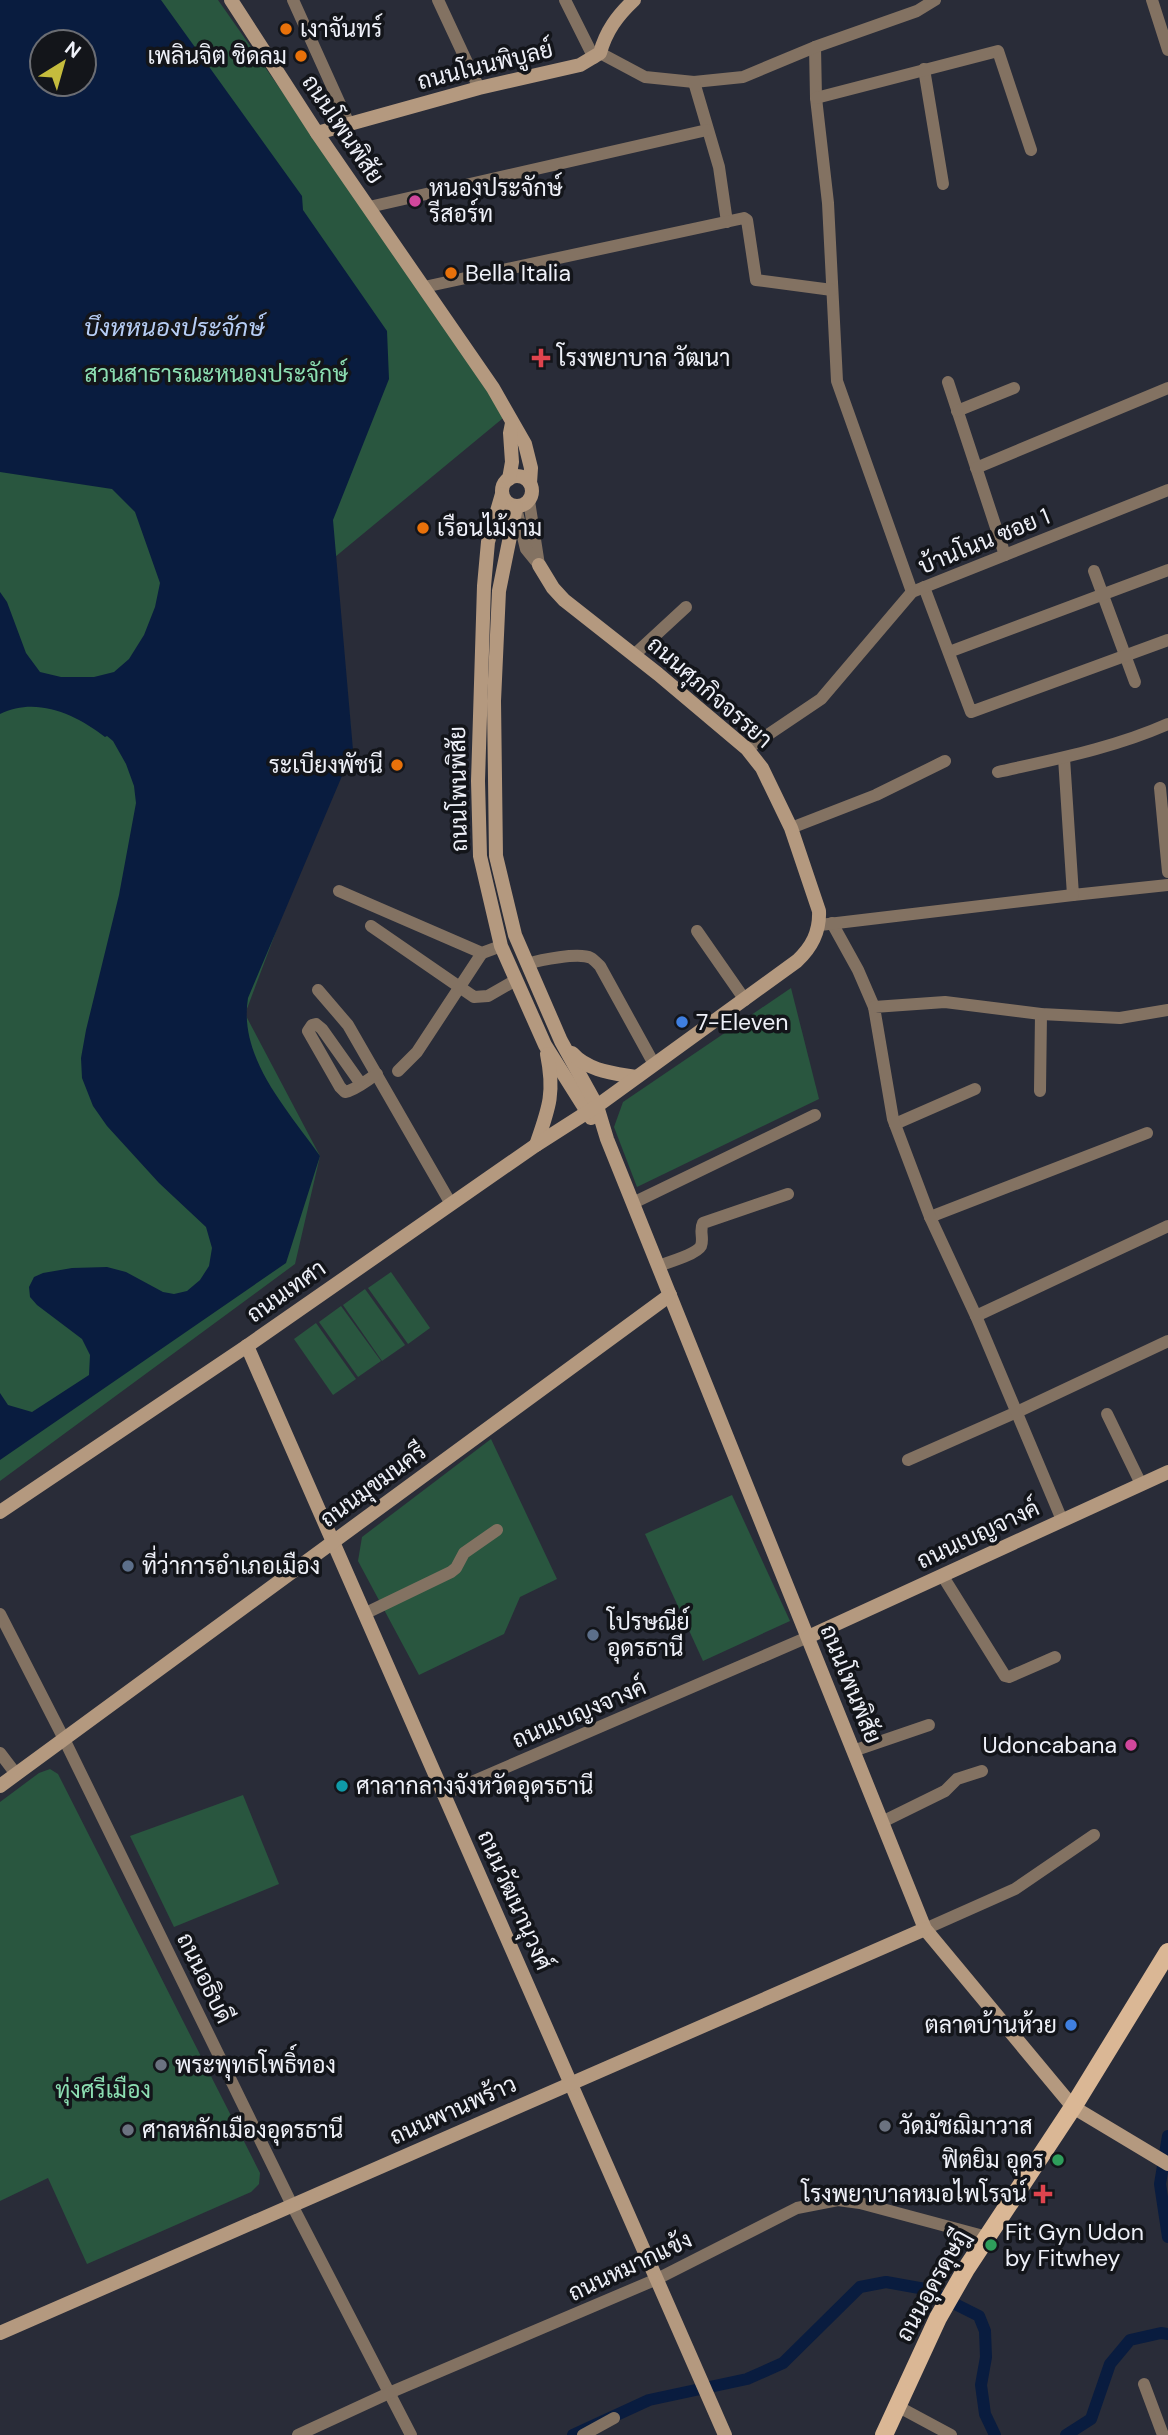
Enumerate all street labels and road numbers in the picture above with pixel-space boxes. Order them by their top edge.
street label: ถนนโนนพิบูลย์ [414,33,556,98]
street label: ถนนโพนพิสัย [295,68,391,189]
street label: บ้านโนน ซอย 1 [914,500,1054,581]
street label: ถนนศุภกิจจรรยา [641,629,779,755]
street label: ถนนโพนพิสัย [441,726,474,852]
street label: ถนนเทศา [241,1253,331,1329]
street label: ถนนมุขมนครี [314,1436,433,1534]
street label: ถนนเบญจางค์ [911,1492,1044,1575]
street label: ถนนโพนพิสัย [814,1620,889,1748]
street label: ถนนเบญงจางค์ [507,1670,650,1755]
street label: ถนนวัฒนานุวงศ์ [470,1825,560,1975]
street label: ถนนอธิบดี [170,1928,240,2028]
street label: ถนนพานพร้าว [385,2069,521,2151]
street label: ถนนอุดรดุษฎี [889,2223,976,2347]
street label: ถนนหมากแข้ง [563,2224,697,2308]

